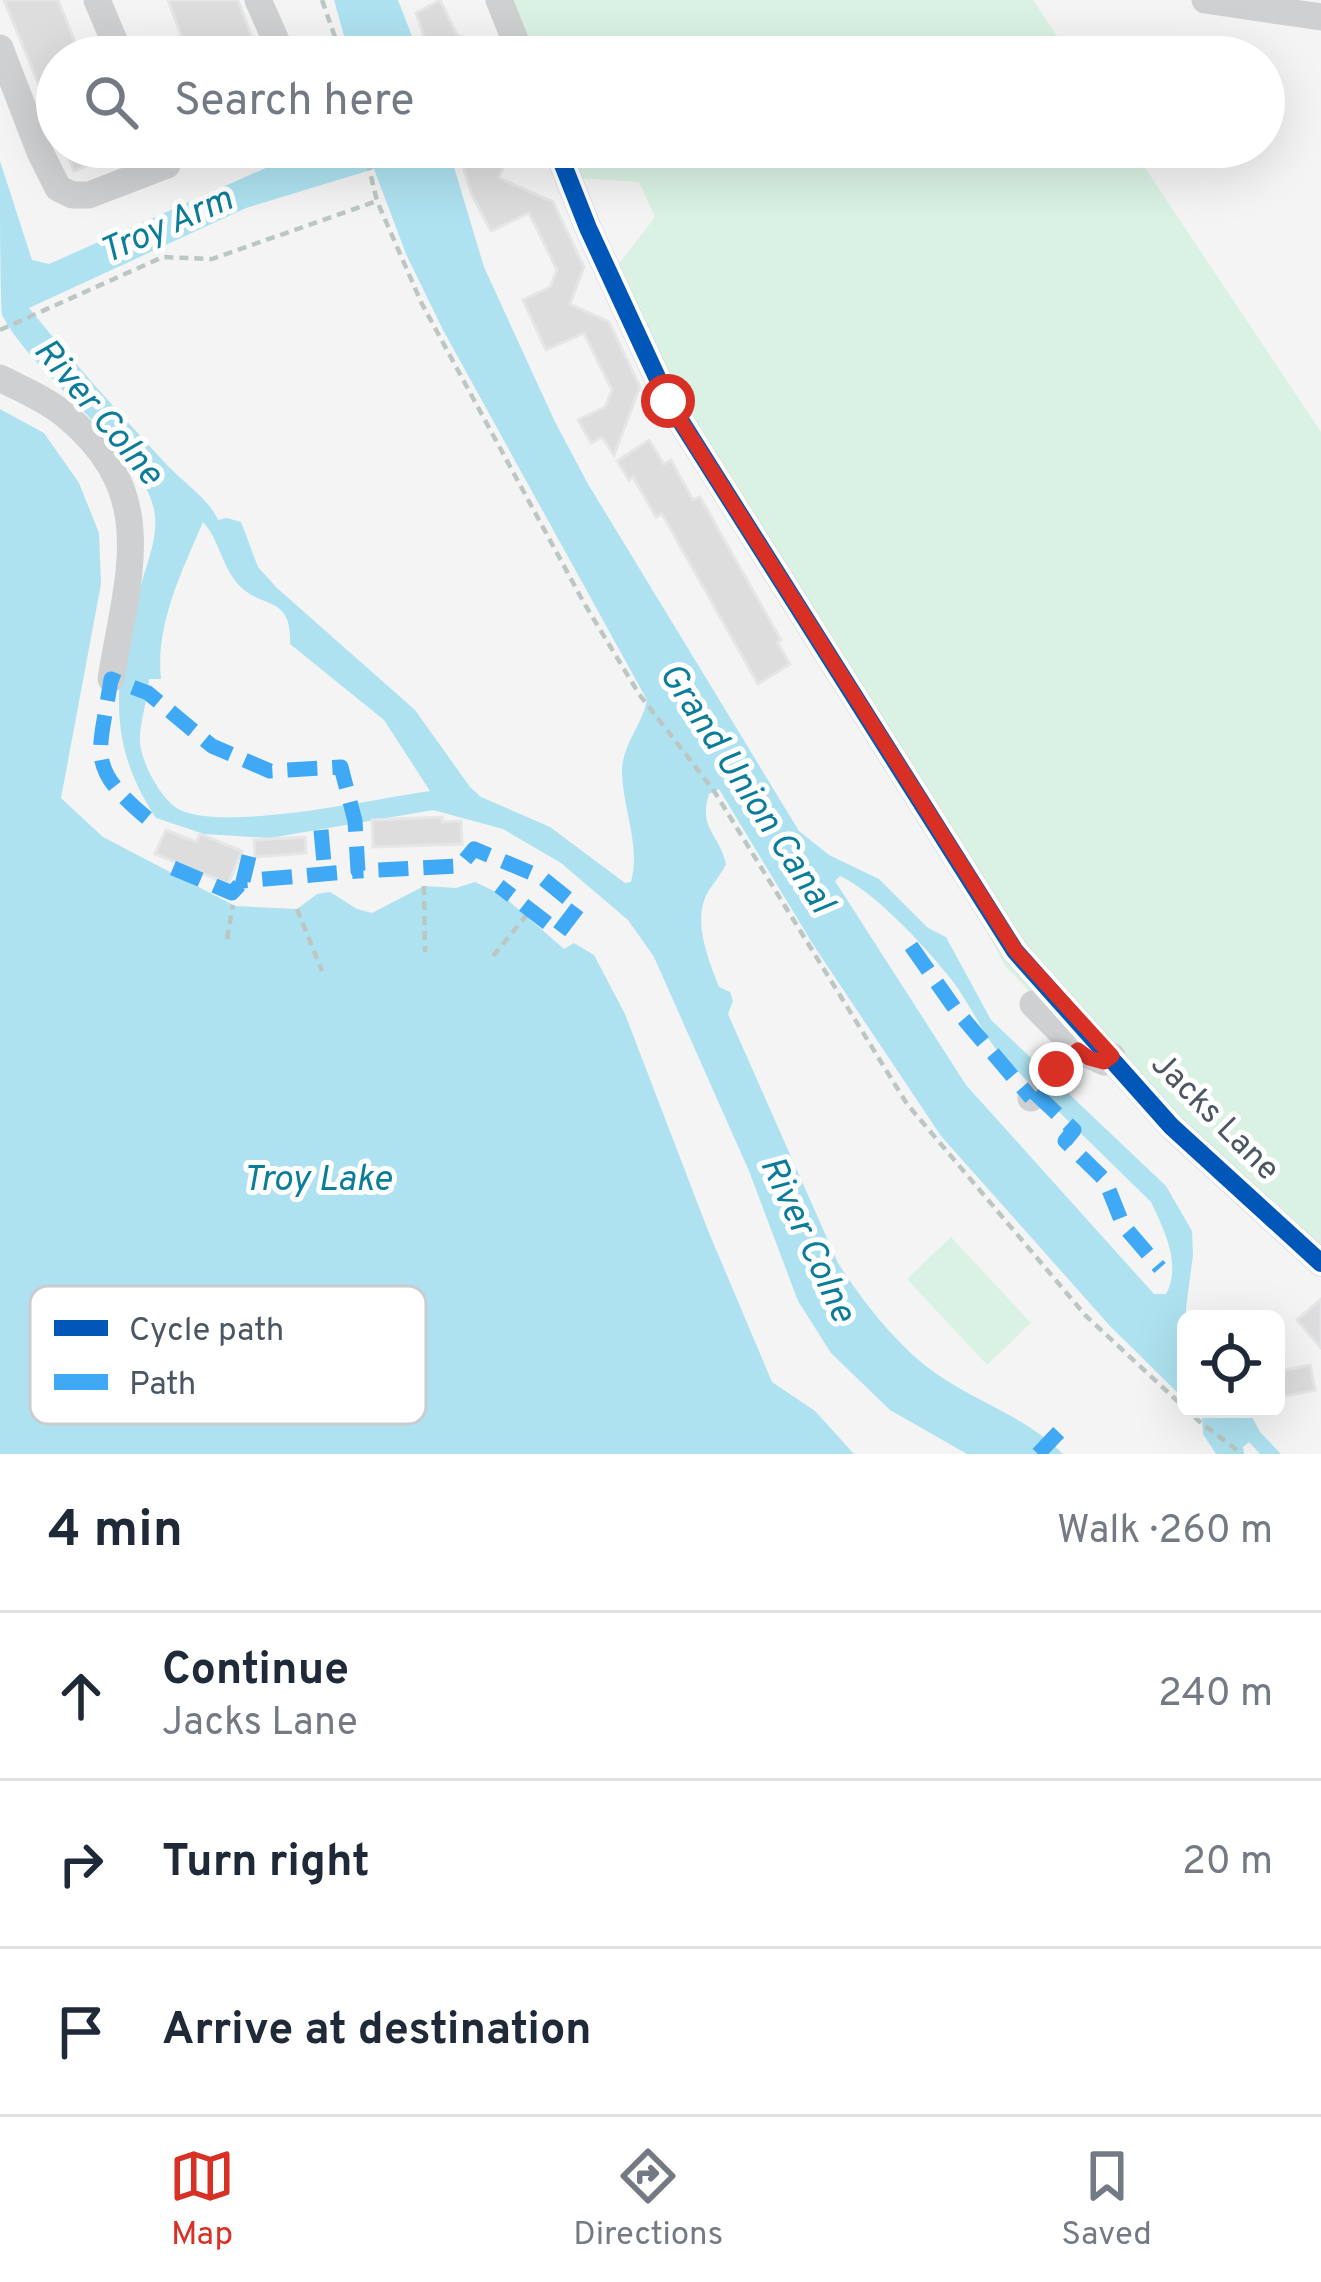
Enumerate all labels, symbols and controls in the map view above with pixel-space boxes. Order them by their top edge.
search box [36,36,1285,168]
icon: search [78,69,144,135]
text: Search here [174,74,414,131]
water label: Troy Arm [94,177,241,277]
water label: River Colne [22,330,172,496]
route start [641,374,695,428]
water label: Grand Union Canal [647,655,844,925]
route end [1029,1042,1083,1096]
street label: Jacks Lane [1141,1045,1287,1191]
water label: River Colne [747,1149,865,1331]
water label: Troy Lake [243,1158,392,1204]
legend [30,1286,426,1424]
map controls [1177,1310,1285,1418]
button: locate [1177,1310,1285,1418]
text: Cycle path [129,1311,284,1353]
text: Path [129,1365,196,1407]
text: 4 min [48,1500,183,1565]
text: Walk · 260 m [1057,1508,1273,1557]
text: Continue [162,1643,349,1700]
icon: ahead [48,1663,114,1729]
text: 240 m [1158,1671,1273,1720]
text: Jacks Lane [162,1700,358,1749]
icon: right [48,1831,114,1897]
text: Turn right [162,1835,370,1892]
text: 20 m [1182,1839,1273,1888]
icon: arrive [48,1999,114,2065]
text: Arrive at destination [162,2003,592,2060]
tab: Map [169,2143,235,2257]
tab: Directions [573,2143,723,2257]
tab: Saved [1061,2143,1152,2257]

